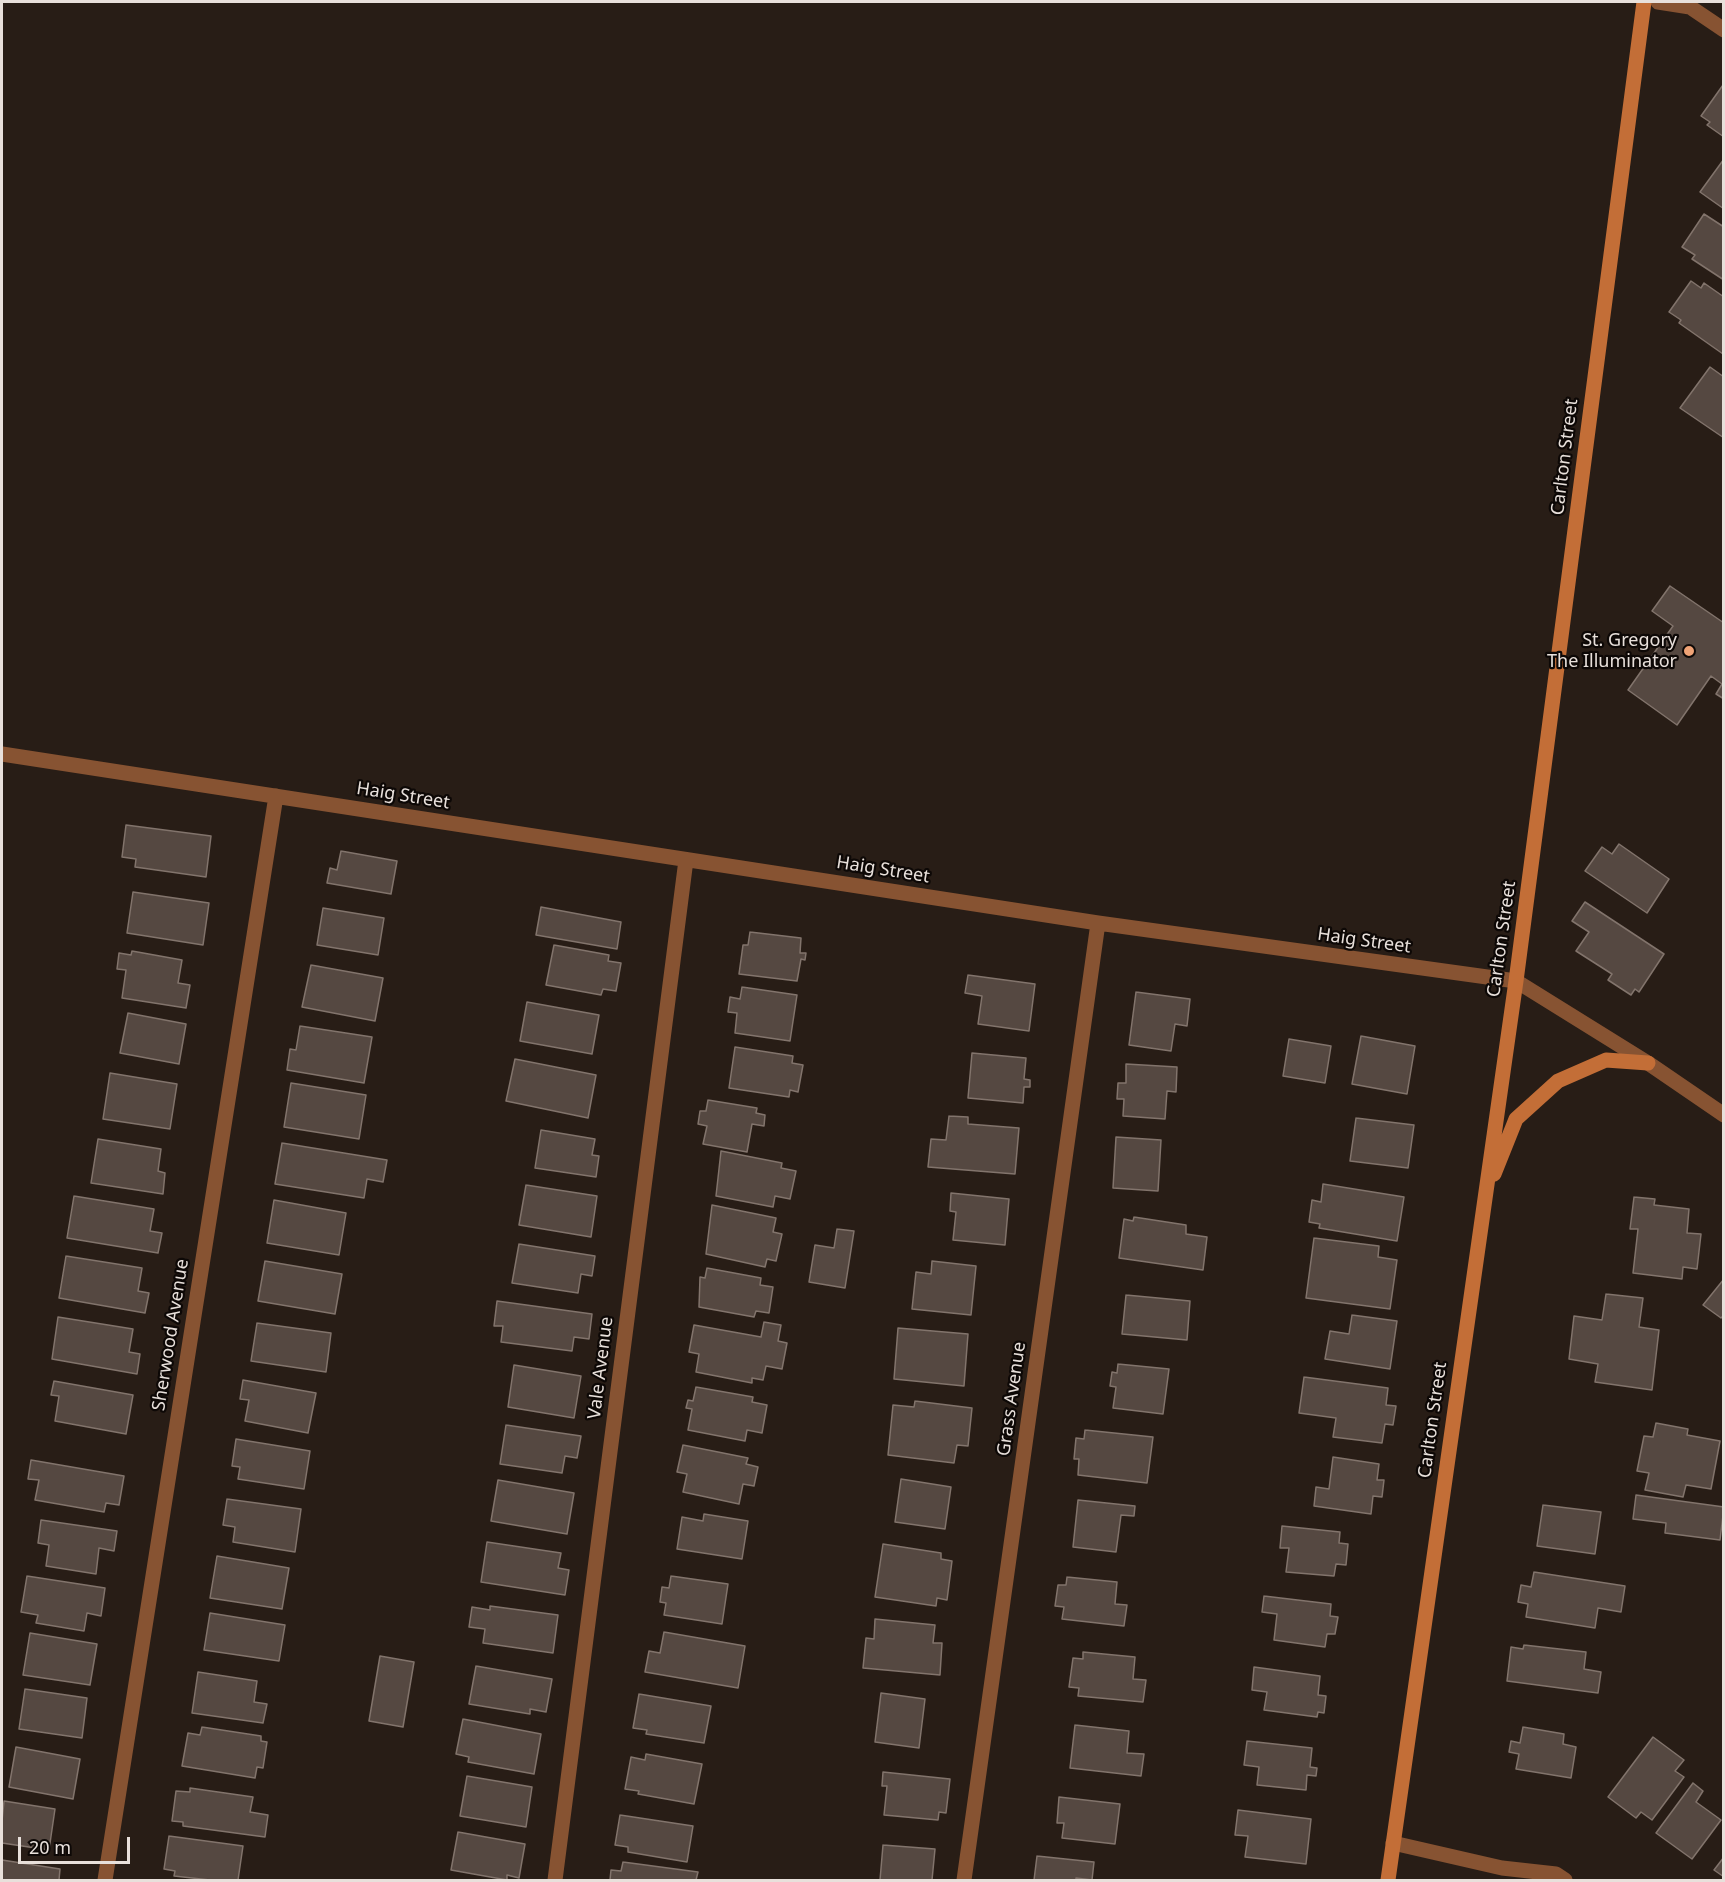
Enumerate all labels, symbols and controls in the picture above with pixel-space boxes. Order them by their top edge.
street label: Carlton Street [1547,398,1583,516]
place label: St. Gregory The Illuminator [1547,630,1677,672]
marker: St. Gregory The Illuminator [1682,644,1696,658]
street label: Haig Street [355,778,451,814]
street label: Haig Street [835,852,931,888]
street label: Carlton Street [1483,880,1521,998]
street label: Haig Street [1316,924,1412,958]
street label: Sherwood Avenue [148,1258,194,1412]
street label: Vale Avenue [584,1315,618,1421]
street label: Grass Avenue [993,1340,1031,1458]
street label: Carlton Street [1414,1361,1452,1479]
scale bar [21,1825,134,1863]
text: 20 m [29,1835,71,1859]

